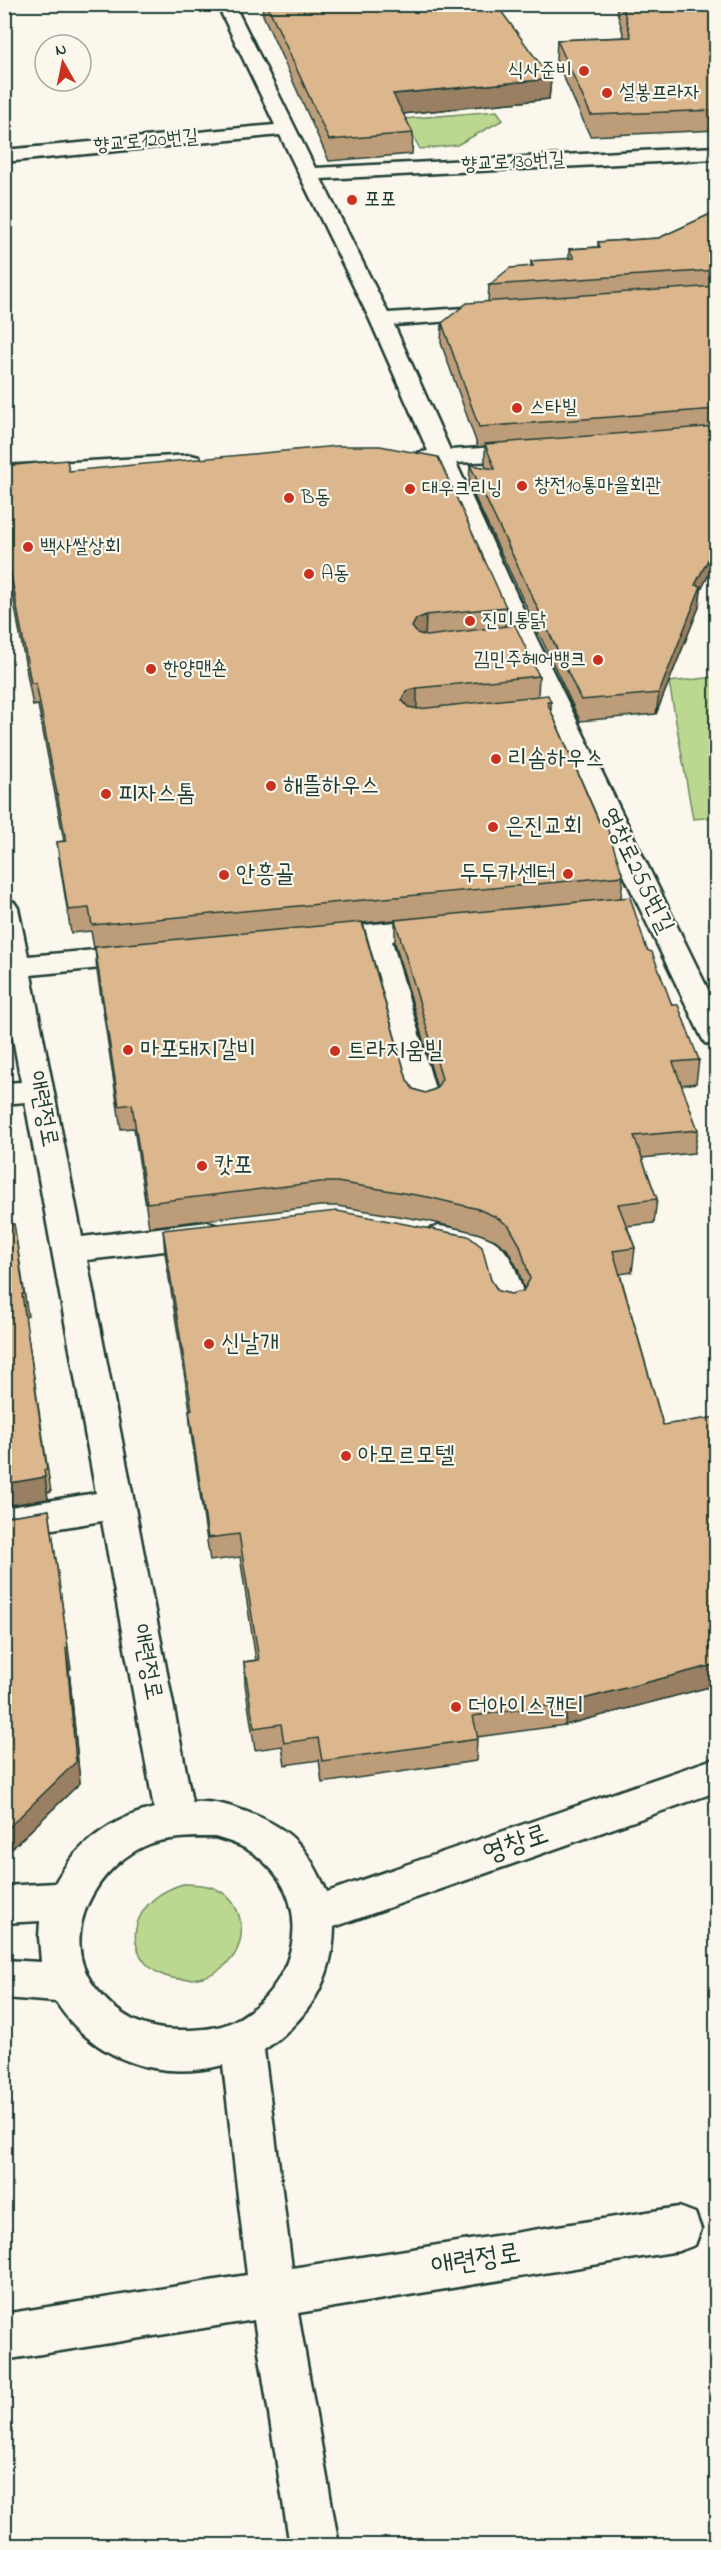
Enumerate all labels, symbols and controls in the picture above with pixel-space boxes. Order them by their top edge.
north arrow [33,33,93,93]
text: N [54,37,68,63]
place label: 식사준비 [508,57,572,86]
marker: 식사준비 [577,64,591,78]
place label: 설봉프라자 [619,79,699,108]
marker: 설봉프라자 [600,86,614,100]
street label: 향교로120번길 [92,123,200,161]
street label: 향교로130번길 [460,146,566,180]
place label: 포포 [364,186,396,215]
marker: 포포 [345,193,359,207]
place label: 스타빌 [529,394,578,423]
marker: 스타빌 [510,401,524,415]
place label: 창전10통마을회관 [534,472,662,501]
place label: 대우크리닝 [422,475,502,504]
marker: 창전10통마을회관 [515,479,529,493]
marker: 대우크리닝 [403,482,417,496]
place label: B동 [300,484,331,513]
marker: B동 [282,491,296,505]
place label: 백사쌀상회 [40,533,120,562]
marker: 백사쌀상회 [21,540,35,554]
place label: A동 [321,560,349,589]
marker: A동 [302,567,316,581]
place label: 진미통닭 [482,607,546,636]
marker: 진미통닭 [463,614,477,628]
place label: 김민주헤어뱅크 [473,646,586,675]
marker: 김민주헤어뱅크 [591,653,605,667]
place label: 한양맨숀 [163,655,227,684]
marker: 한양맨숀 [144,662,158,676]
place label: 리솜하우스 [508,742,605,777]
marker: 리솜하우스 [489,752,503,766]
place label: 해뜰하우스 [283,769,380,804]
place label: 피자스톰 [118,777,195,812]
marker: 해뜰하우스 [264,779,278,793]
marker: 피자스톰 [99,787,113,801]
street label: 영창로255번길 [590,802,682,940]
place label: 은진교회 [505,810,582,845]
marker: 은진교회 [486,820,500,834]
place label: 두두카센터 [459,857,556,892]
place label: 안흥골 [236,858,294,893]
marker: 두두카센터 [561,867,575,881]
marker: 안흥골 [217,868,231,882]
place label: 마포돼지갈비 [140,1033,256,1068]
place label: 트라지움빌 [347,1034,444,1069]
marker: 마포돼지갈비 [121,1043,135,1057]
marker: 트라지움빌 [328,1044,342,1058]
street label: 애련정로 [17,1068,67,1150]
place label: 캇포 [214,1149,253,1184]
marker: 캇포 [195,1159,209,1173]
place label: 신날개 [221,1327,279,1362]
marker: 신날개 [202,1337,216,1351]
place label: 아모르모텔 [358,1439,455,1474]
marker: 아모르모텔 [339,1449,353,1463]
street label: 애련정로 [121,1621,171,1703]
place label: 더아이스캔디 [468,1690,584,1725]
marker: 더아이스캔디 [449,1700,463,1714]
street label: 영창로 [477,1815,555,1875]
street label: 애련정로 [428,2234,524,2288]

